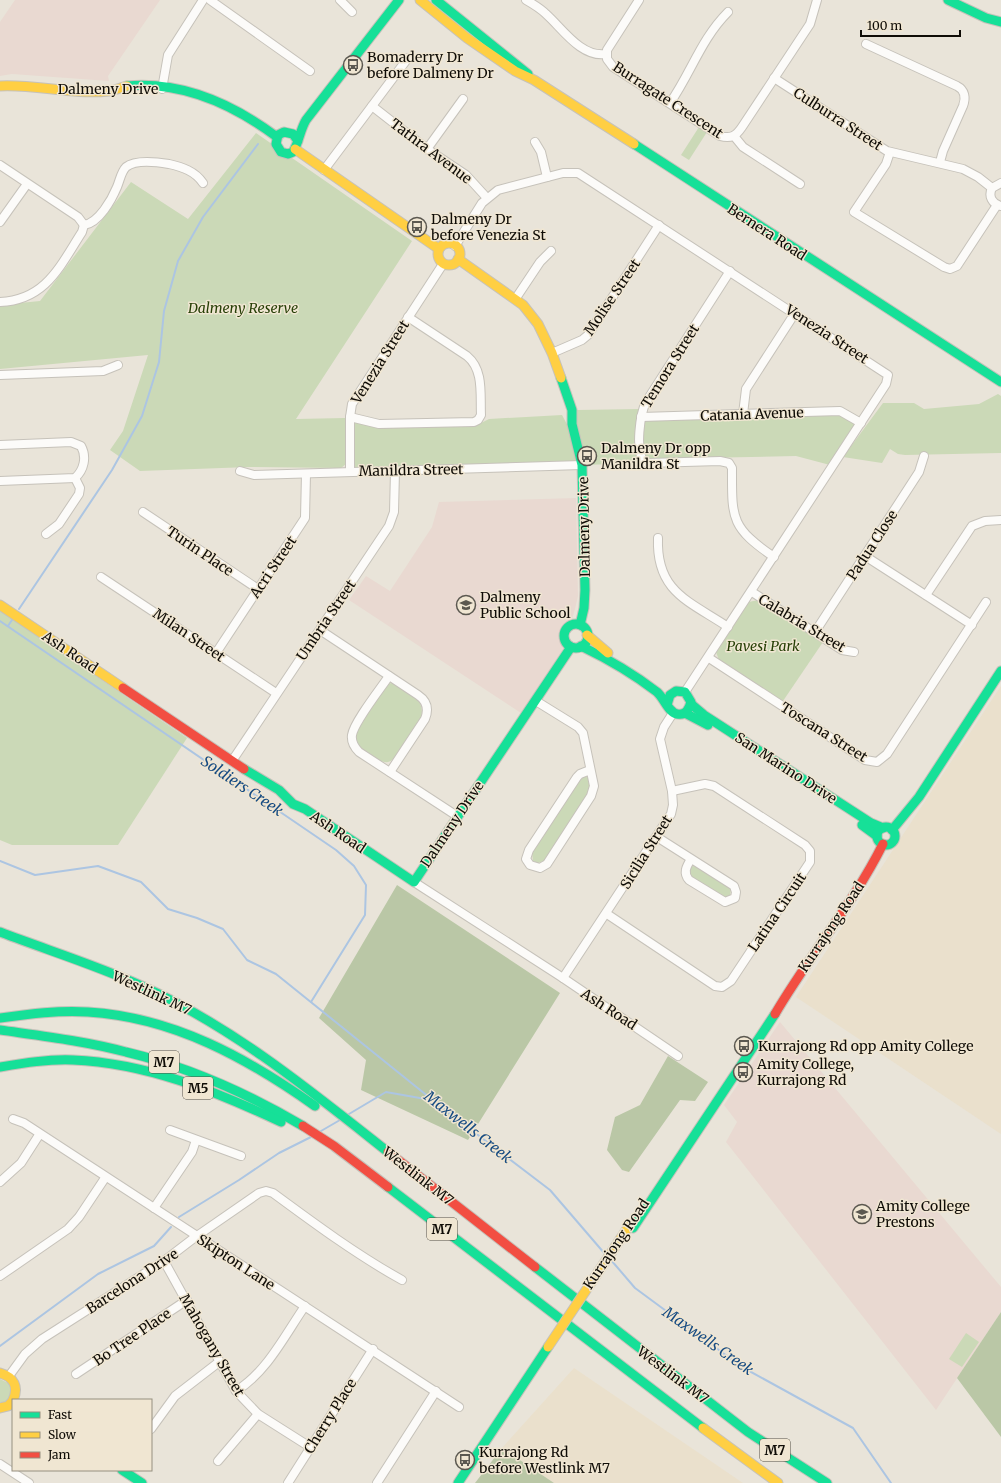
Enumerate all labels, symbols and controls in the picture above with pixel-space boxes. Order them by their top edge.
scale bar [861,12,960,38]
text: 100 m [867,18,902,33]
place label: Bomaderry Dr before Dalmeny Dr [366,48,494,82]
bus stop icon: Bomaderry Dr before Dalmeny Dr [342,54,364,76]
street label: Burragate Crescent [610,58,727,143]
street label: Dalmeny Drive [58,80,158,98]
street label: Culburra Street [790,84,886,155]
street label: Tathra Avenue [387,114,475,188]
street label: Bernera Road [724,200,810,265]
place label: Dalmeny Dr before Venezia St [430,210,546,244]
bus stop icon: Dalmeny Dr before Venezia St [406,216,428,238]
street label: Molise Street [580,255,644,339]
park label: Dalmeny Reserve [187,299,298,317]
street label: Venezia Street [781,300,872,368]
street label: Venezia Street [347,316,413,408]
street label: Temora Street [637,320,703,411]
street label: Catania Avenue [700,403,804,425]
place label: Dalmeny Dr opp Manildra St [601,439,711,473]
bus stop icon: Dalmeny Dr opp Manildra St [576,445,598,467]
street label: Manildra Street [358,460,464,480]
street label: Dalmeny Drive [574,477,594,577]
street label: Padua Close [843,506,901,584]
street label: Turin Place [163,522,237,580]
street label: Acri Street [245,532,301,602]
street label: Umbria Street [292,576,360,664]
place label: Dalmeny Public School [480,588,571,622]
street label: Calabria Street [755,590,849,656]
school or university icon: Dalmeny Public School [455,594,477,616]
street label: Milan Street [150,604,229,666]
street label: Ash Road [38,626,102,677]
park label: Pavesi Park [726,637,800,655]
street label: Toscana Street [777,698,871,766]
street label: San Marino Drive [732,728,840,808]
water label: Soldiers Creek [198,751,287,820]
street label: Dalmeny Drive [416,777,488,871]
street label: Ash Road [306,806,370,857]
street label: Sicilia Street [616,811,676,892]
street label: Latina Circuit [744,869,810,955]
street label: Kurrajong Road [794,878,868,976]
street label: Westlink M7 [109,966,194,1019]
street label: Ash Road [577,984,641,1034]
bus stop icon: Kurrajong Rd opp Amity College [733,1035,755,1057]
place label: Kurrajong Rd opp Amity College [758,1037,973,1055]
road number: M7 [149,1051,179,1073]
place label: Amity College, Kurrajong Rd [756,1055,854,1089]
bus stop icon: Amity College, Kurrajong Rd [732,1061,754,1083]
road number: M5 [183,1077,213,1099]
water label: Maxwells Creek [420,1086,517,1167]
street label: Westlink M7 [378,1142,457,1209]
street label: Kurrajong Road [579,1195,653,1293]
place label: Amity College Prestons [875,1197,970,1231]
school or university icon: Amity College Prestons [851,1203,873,1225]
road number: M7 [427,1218,457,1240]
street label: Skipton Lane [194,1230,278,1294]
street label: Barcelona Drive [83,1244,181,1318]
street label: Mahogany Street [175,1291,249,1400]
water label: Maxwells Creek [658,1302,758,1379]
street label: Bo Tree Place [90,1304,174,1370]
street label: Westlink M7 [633,1342,712,1408]
street label: Cherry Place [300,1375,360,1457]
legend [12,1399,152,1471]
text: Fast [48,1407,72,1422]
text: Slow [48,1427,77,1442]
road number: M7 [760,1439,790,1461]
place label: Kurrajong Rd before Westlink M7 [478,1443,610,1477]
text: Jam [47,1447,71,1462]
bus stop icon: Kurrajong Rd before Westlink M7 [454,1449,476,1471]

